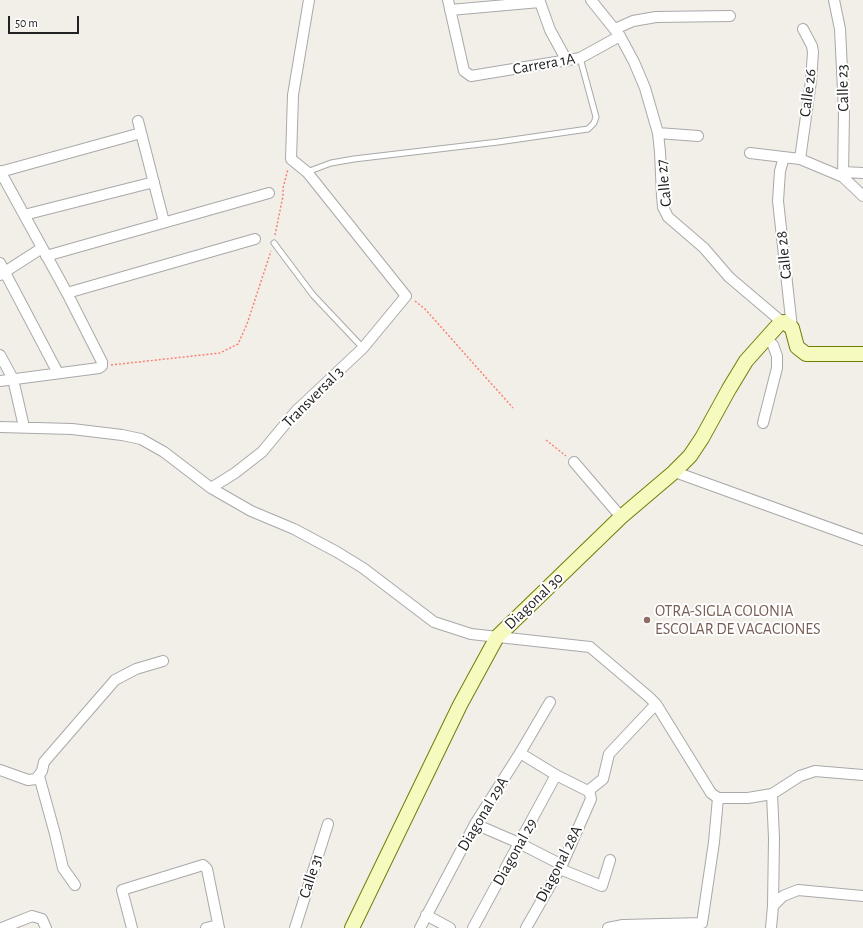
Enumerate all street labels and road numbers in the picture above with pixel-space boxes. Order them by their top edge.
street label: Carrera 1A [511,49,577,79]
street label: Calle 23 [833,64,853,112]
street label: Calle 26 [796,68,820,118]
street label: Calle 27 [652,158,676,208]
street label: Calle 28 [772,230,796,280]
street label: Transversal 3 [278,362,348,432]
street label: Diagonal 30 [501,568,567,634]
street label: Diagonal 29A [453,773,513,855]
street label: Diagonal 29 [489,815,541,889]
street label: Diagonal 28A [532,822,586,906]
street label: Calle 31 [295,851,327,901]

